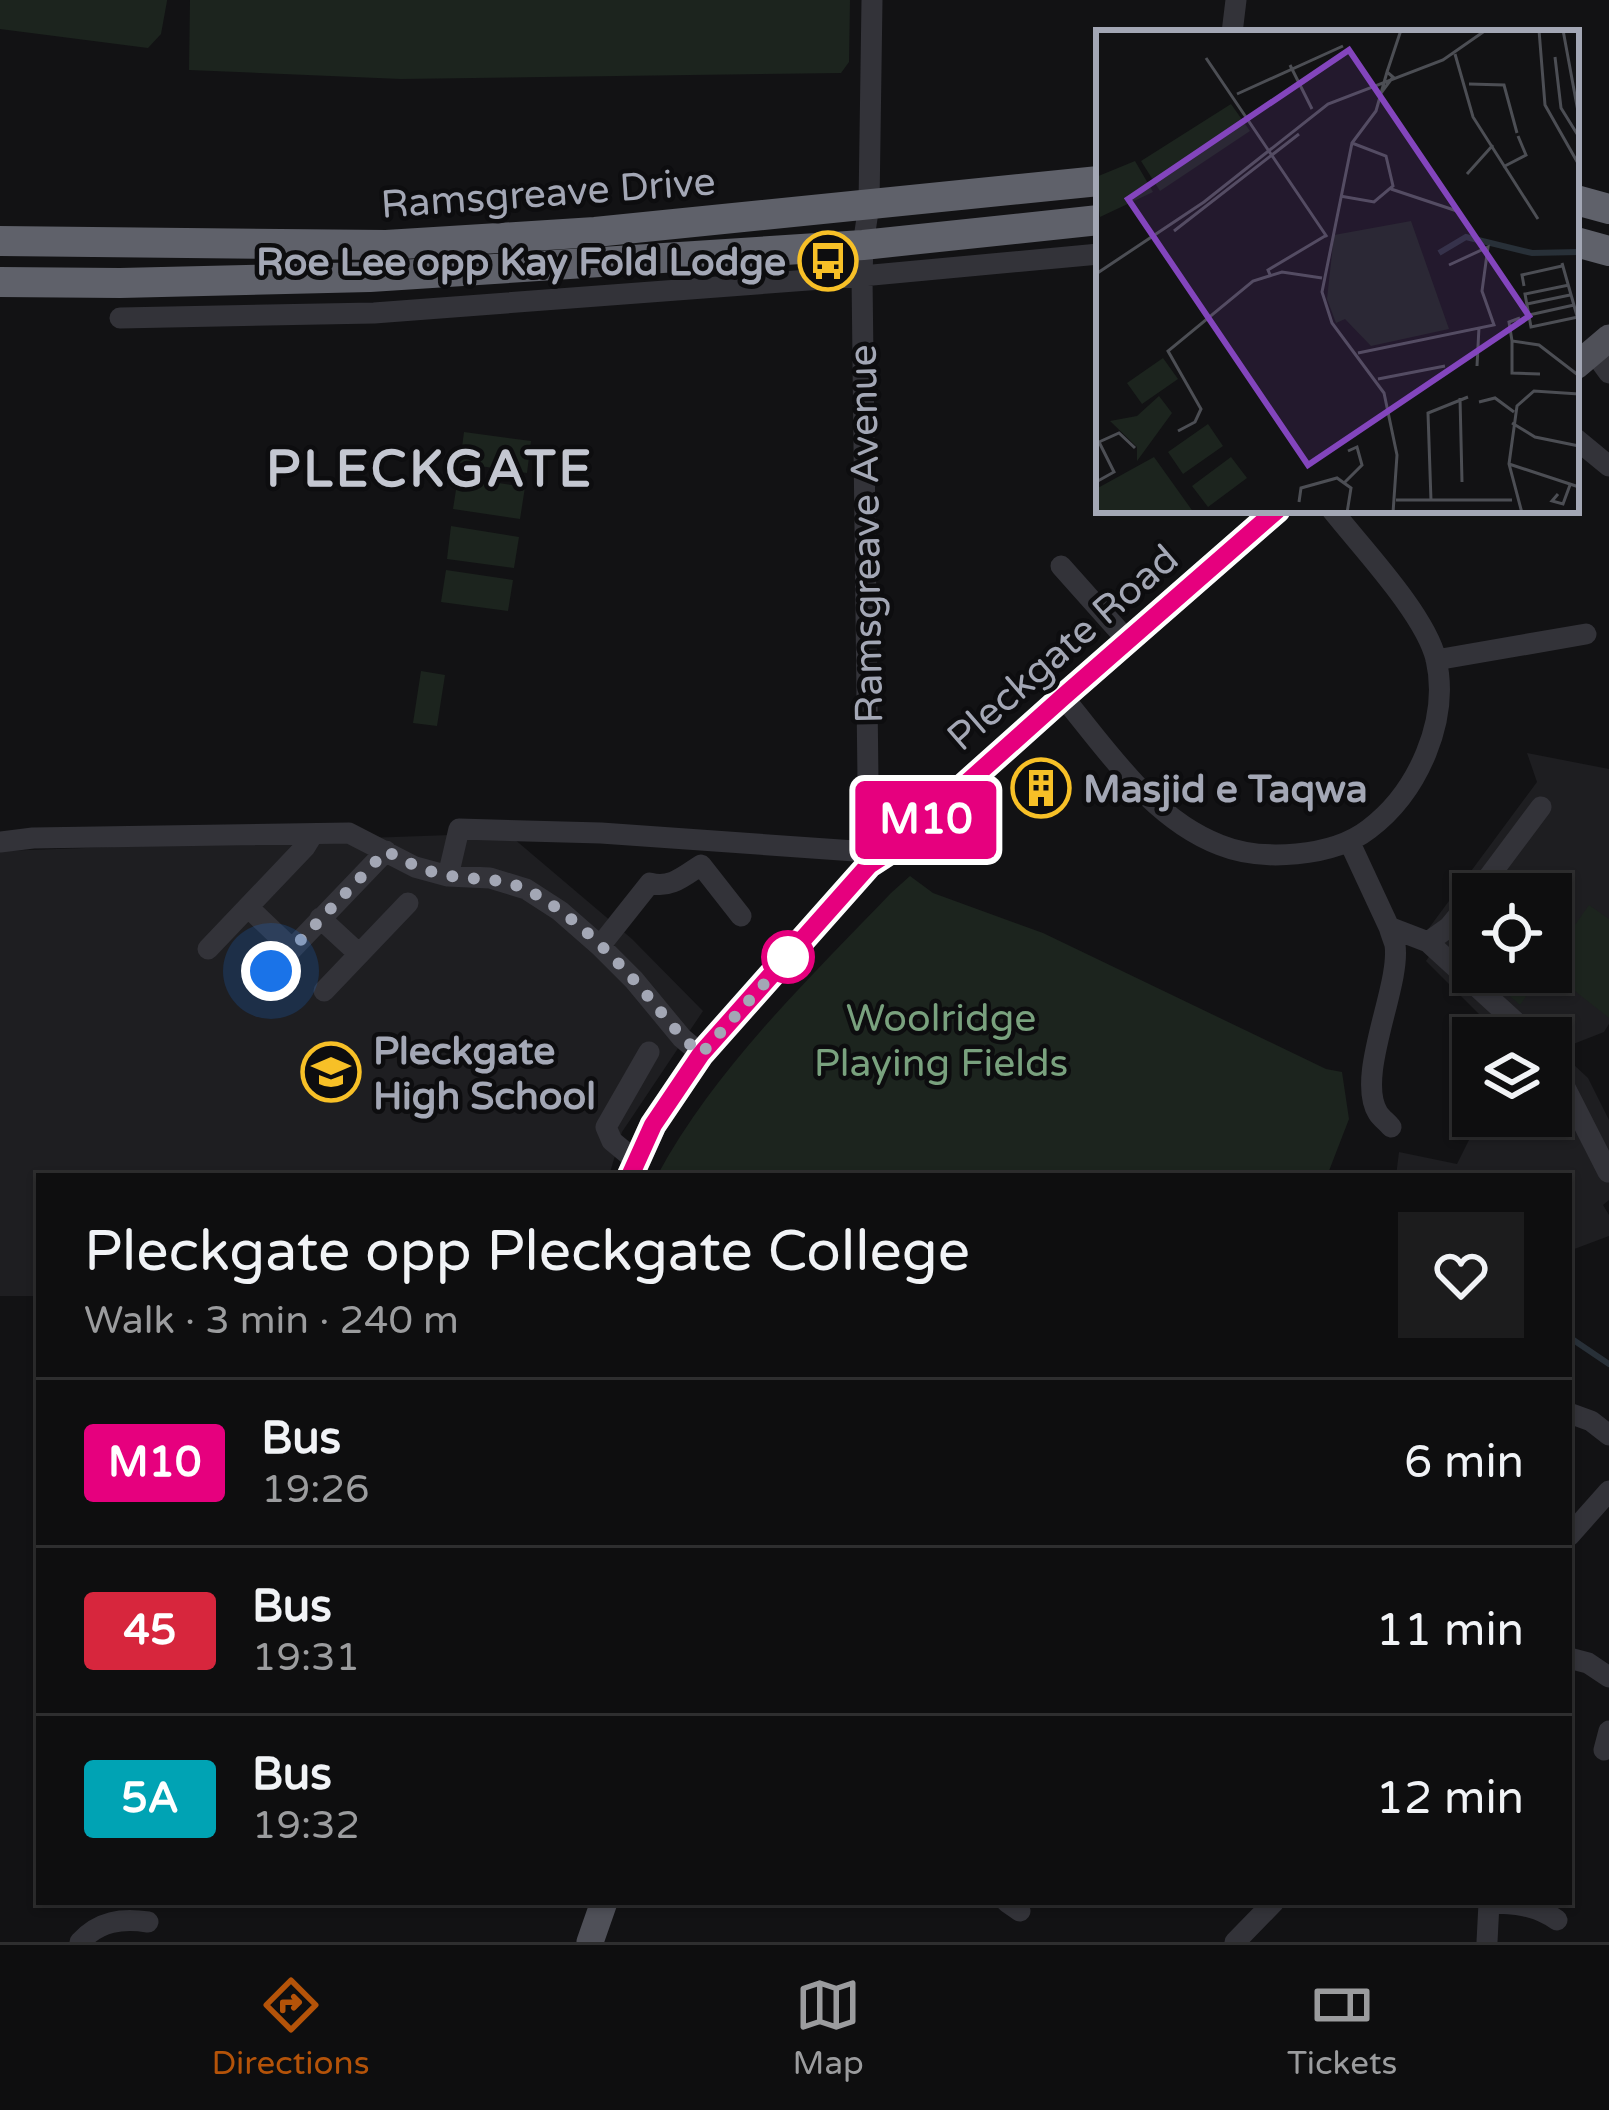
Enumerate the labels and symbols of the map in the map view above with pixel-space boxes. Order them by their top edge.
inset map [1096,30,1579,513]
street label: Ramsgreave Drive [379,158,717,229]
bus stop icon: Roe Lee opp Kay Fold Lodge [797,230,859,292]
place label: Roe Lee opp Kay Fold Lodge [256,239,786,286]
street label: Ramsgreave Avenue [840,344,893,724]
district label: PLECKGATE [266,439,594,501]
street label: Pleckgate Road [938,535,1188,761]
building icon: Masjid e Taqwa [1010,757,1072,819]
place label: Masjid e Taqwa [1083,766,1368,813]
line badge: M10 [857,781,995,859]
unlabelled marker [763,932,813,982]
your location [241,941,301,1001]
park label: Woolridge Playing Fields [814,995,1068,1087]
place label: Pleckgate High School [373,1028,596,1120]
school or university icon: Pleckgate High School [300,1041,362,1103]

